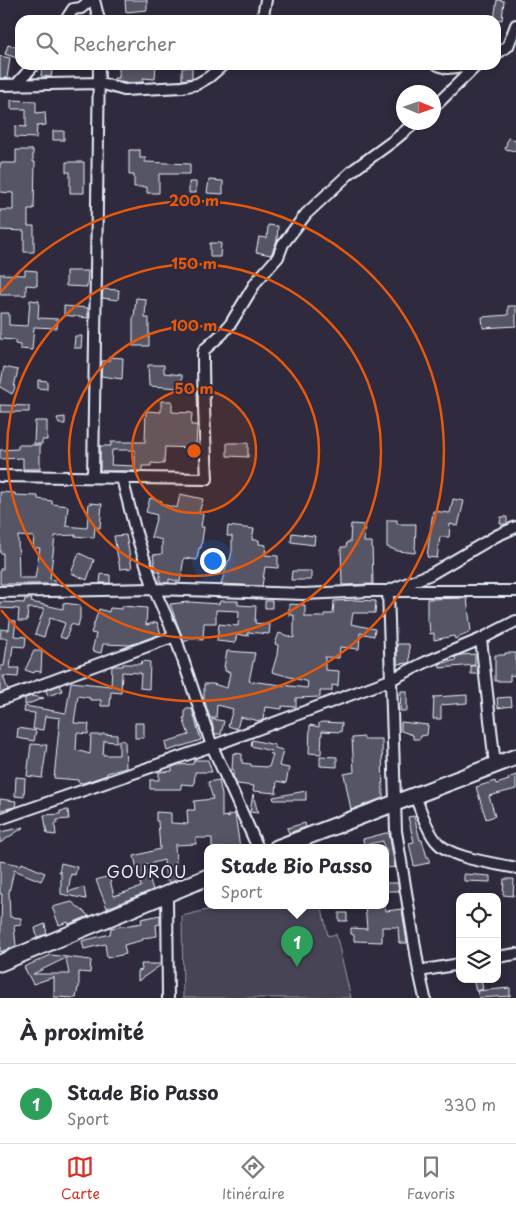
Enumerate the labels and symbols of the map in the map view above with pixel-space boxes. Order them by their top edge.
north arrow [396,85,441,130]
text: 200 m [169,188,219,211]
text: 150 m [171,251,217,274]
text: 100 m [171,313,217,336]
text: 50 m [175,376,213,399]
centre of rings [185,442,203,460]
your location [200,548,226,574]
district label: GOUROU [106,859,188,883]
pin: 1 [281,926,313,967]

